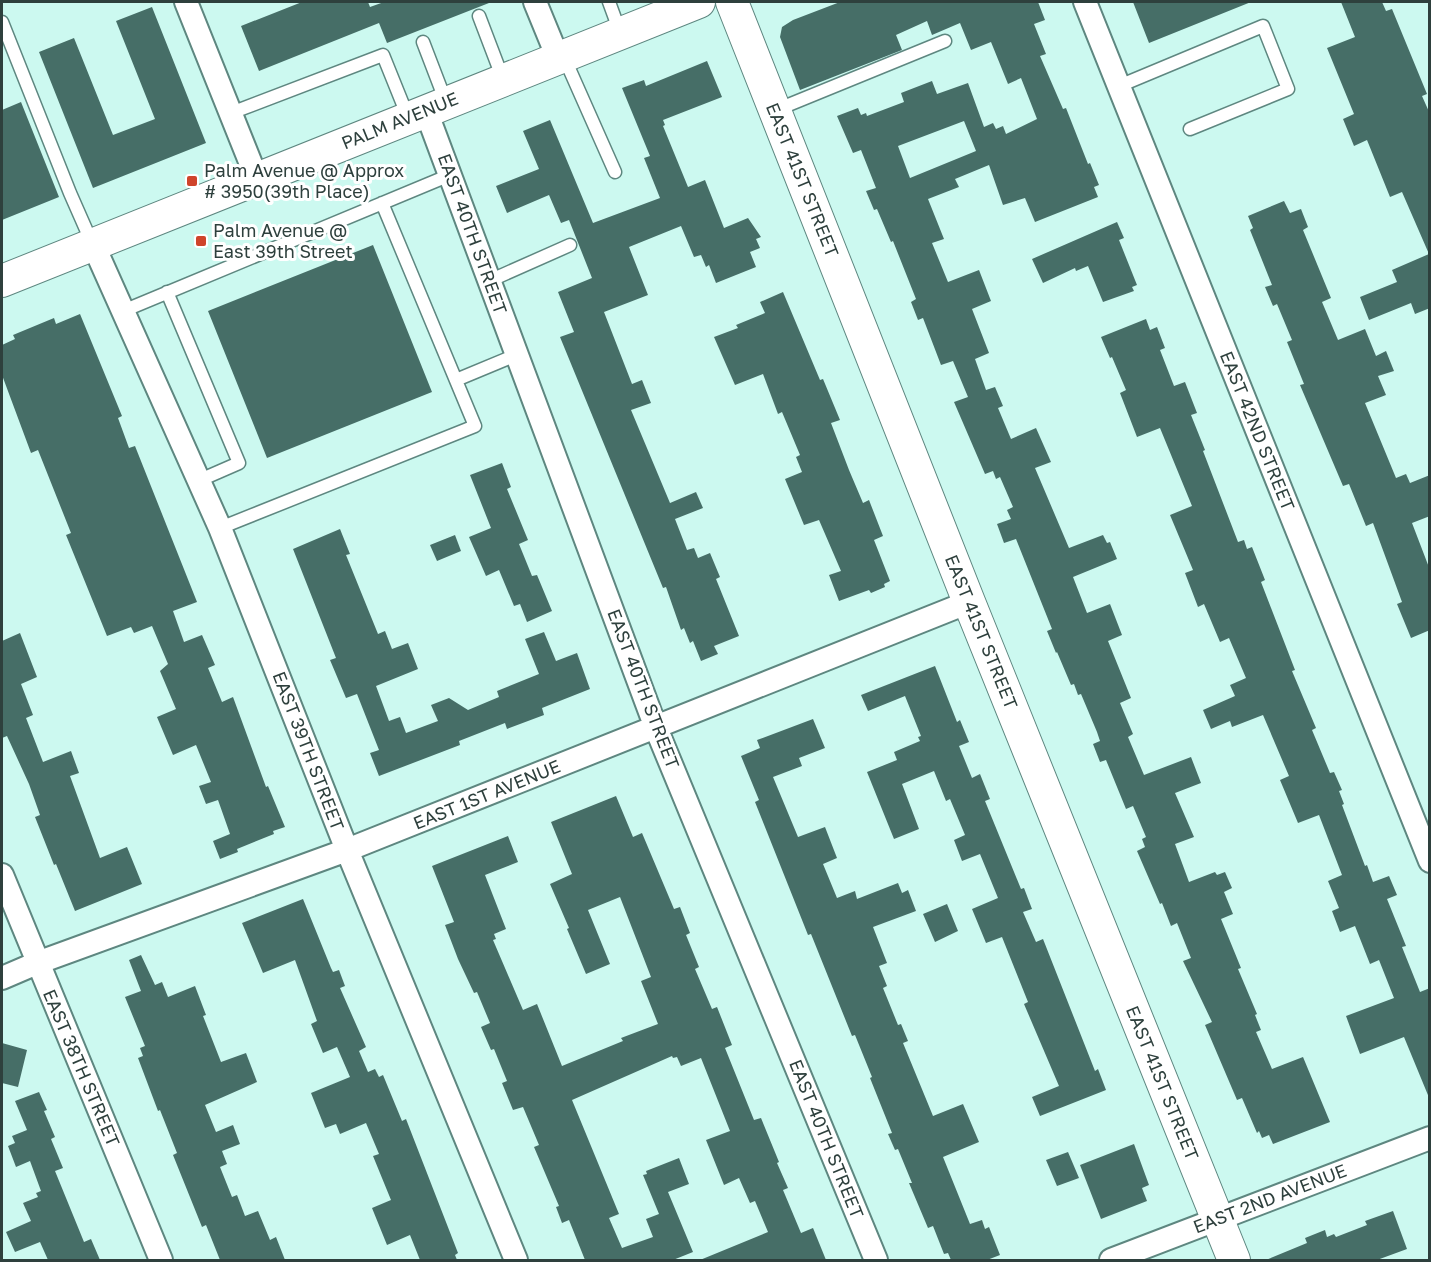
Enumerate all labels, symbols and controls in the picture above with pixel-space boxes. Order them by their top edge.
street label: PALM AVENUE [338,87,461,153]
street label: EAST 41ST STREET [762,99,844,260]
street label: EAST 40TH STREET [434,150,512,317]
place label: Palm Avenue @ Approx # 3950(39th Place) [204,159,404,202]
marker: Palm Avenue @ Approx # 3950(39th Place) [185,174,199,188]
place label: Palm Avenue @ East 39th Street [213,219,353,262]
marker: Palm Avenue @ East 39th Street [194,234,208,248]
street label: EAST 42ND STREET [1216,348,1300,514]
street label: EAST 41ST STREET [941,551,1023,712]
street label: EAST 40TH STREET [603,606,685,772]
street label: EAST 39TH STREET [268,668,349,833]
street label: EAST 1ST AVENUE [410,754,563,834]
street label: EAST 38TH STREET [39,986,125,1150]
street label: EAST 41ST STREET [1122,1002,1204,1163]
street label: EAST 40TH STREET [785,1056,869,1221]
street label: EAST 2ND AVENUE [1190,1159,1349,1237]

